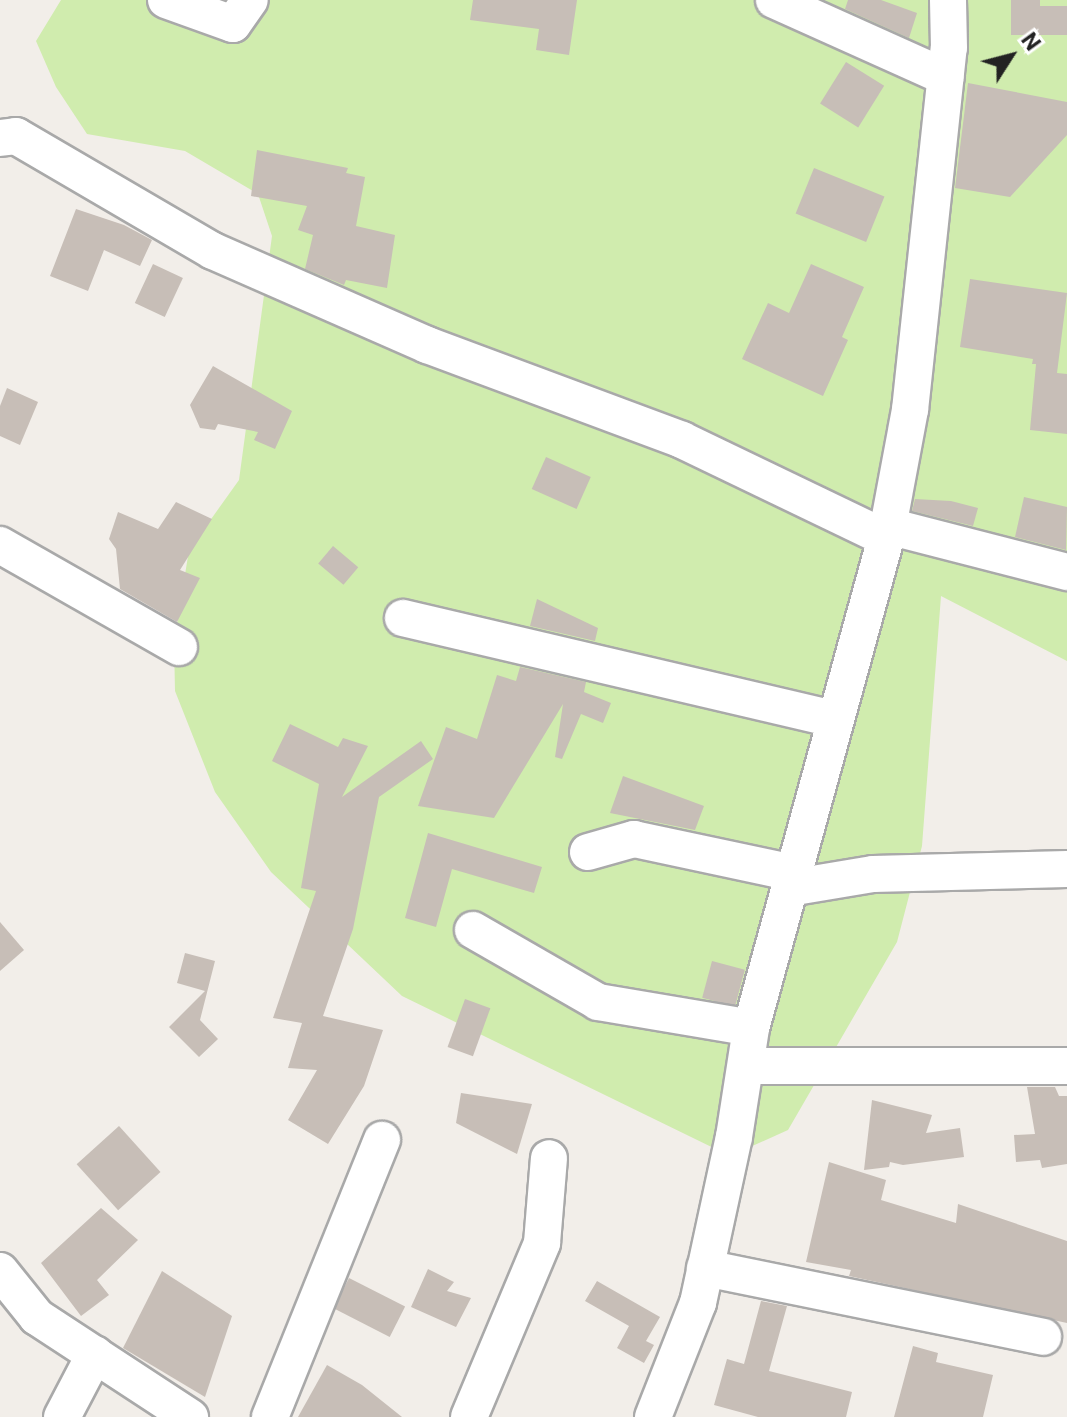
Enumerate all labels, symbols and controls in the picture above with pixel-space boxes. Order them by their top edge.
north arrow [971,16,1051,96]
text: N [1016,28,1045,55]

